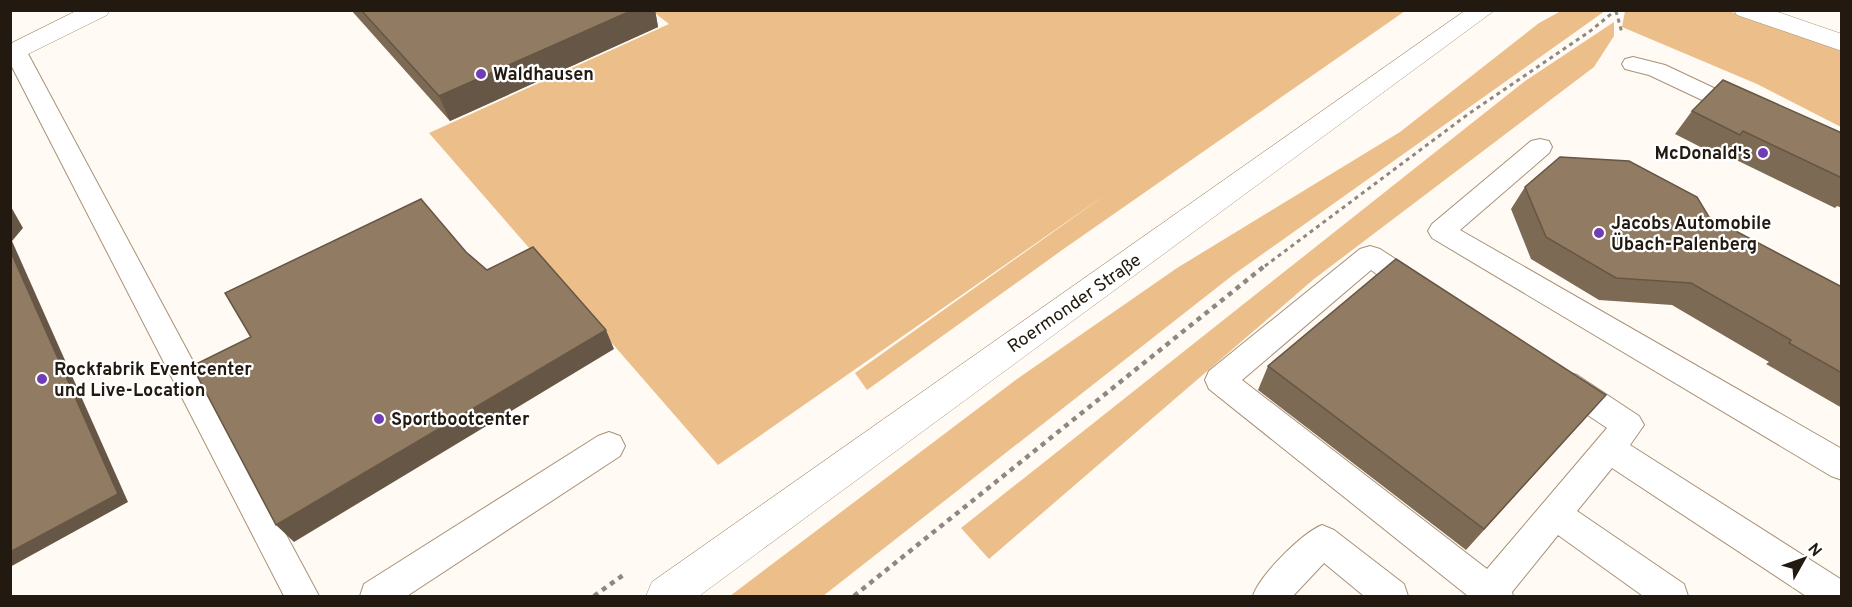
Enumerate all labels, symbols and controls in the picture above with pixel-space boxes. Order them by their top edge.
place label: Waldhausen [493,64,594,87]
marker: Waldhausen [474,67,488,81]
place label: McDonald's [1655,143,1751,166]
marker: McDonald's [1756,146,1770,160]
place label: Jacobs Automobile Übach-Palenberg [1611,213,1771,257]
marker: Jacobs Automobile Übach-Palenberg [1592,226,1606,240]
street label: Roermonder Straße [1003,249,1146,359]
place label: Rockfabrik Eventcenter und Live-Location [54,359,252,403]
marker: Rockfabrik Eventcenter und Live-Location [35,372,49,386]
place label: Sportbootcenter [391,409,530,432]
marker: Sportbootcenter [372,412,386,426]
north arrow [1774,529,1834,589]
text: N [1803,540,1825,561]

